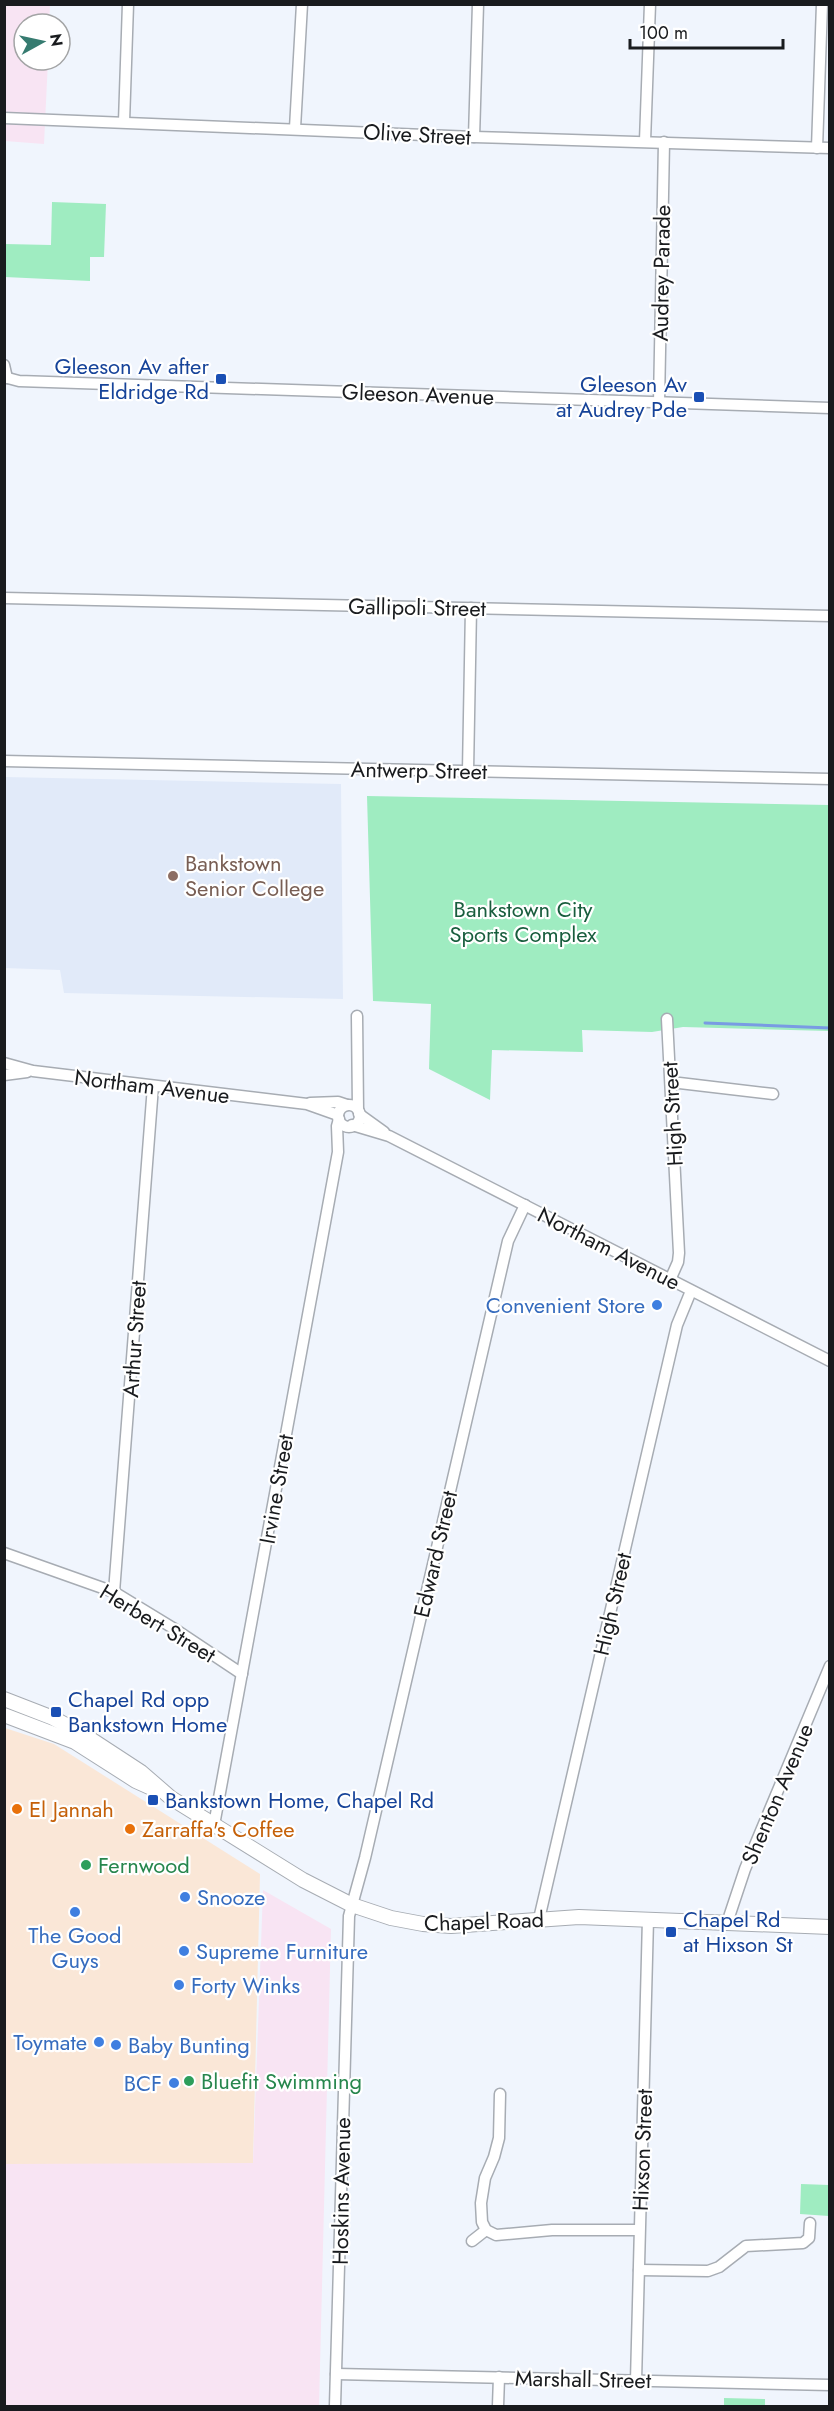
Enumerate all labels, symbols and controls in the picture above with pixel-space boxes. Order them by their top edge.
north arrow [12,12,72,72]
scale bar [630,12,783,50]
text: 100 m [639,20,688,46]
text: N [44,32,69,48]
street label: Olive Street [362,115,472,153]
street label: Audrey Parade [644,204,678,342]
place label: Gleeson Av after Eldridge Rd [54,350,209,407]
place label: Gleeson Av at Audrey Pde [556,368,687,425]
marker: Gleeson Av after Eldridge Rd [214,372,228,386]
street label: Gleeson Avenue [341,375,495,413]
marker: Gleeson Av at Audrey Pde [692,390,706,404]
street label: Gallipoli Street [348,590,487,624]
street label: Antwerp Street [350,753,488,787]
place label: Bankstown Senior College [185,847,324,904]
marker: Bankstown Senior College [166,869,180,883]
park label: Bankstown City Sports Complex [450,893,597,950]
street label: High Street [653,1060,691,1167]
street label: Northam Avenue [72,1061,232,1111]
street label: Northam Avenue [532,1198,686,1298]
street label: Arthur Street [114,1279,154,1399]
place label: Convenient Store [486,1289,645,1321]
marker: Convenient Store [650,1298,664,1312]
street label: Irvine Street [251,1431,302,1546]
street label: Edward Street [405,1487,465,1621]
street label: High Street [585,1549,640,1659]
street label: Herbert Street [94,1576,223,1671]
place label: Chapel Rd opp Bankstown Home [68,1683,227,1740]
marker: Chapel Rd opp Bankstown Home [49,1705,63,1719]
street label: Shenton Avenue [733,1718,821,1870]
place label: Bankstown Home, Chapel Rd [165,1784,434,1816]
place label: El Jannah [29,1793,114,1825]
marker: Bankstown Home, Chapel Rd [146,1793,160,1807]
marker: El Jannah [10,1802,24,1816]
place label: Zarraffa's Coffee [142,1813,295,1845]
marker: Zarraffa's Coffee [123,1822,137,1836]
place label: Fernwood [98,1849,190,1881]
marker: Fernwood [79,1858,93,1872]
place label: Snooze [197,1881,265,1913]
marker: Snooze [178,1890,192,1904]
street label: Chapel Road [423,1903,545,1939]
place label: Chapel Rd at Hixson St [683,1903,793,1960]
marker: The Good Guys [68,1905,82,1919]
place label: The Good Guys [28,1919,122,1976]
marker: Chapel Rd at Hixson St [664,1925,678,1939]
place label: Supreme Furniture [196,1935,368,1967]
marker: Supreme Furniture [177,1944,191,1958]
place label: Forty Winks [191,1969,300,2001]
marker: Forty Winks [172,1978,186,1992]
place label: Toymate [13,2026,87,2058]
place label: Baby Bunting [128,2029,250,2061]
marker: Toymate [92,2035,106,2049]
marker: Baby Bunting [109,2038,123,2052]
place label: Bluefit Swimming [201,2065,362,2097]
place label: BCF [124,2067,162,2099]
marker: Bluefit Swimming [182,2074,196,2088]
marker: BCF [167,2076,181,2090]
street label: Hixson Street [624,2088,660,2212]
street label: Hoskins Avenue [324,2117,358,2265]
street label: Marshall Street [515,2362,652,2396]

